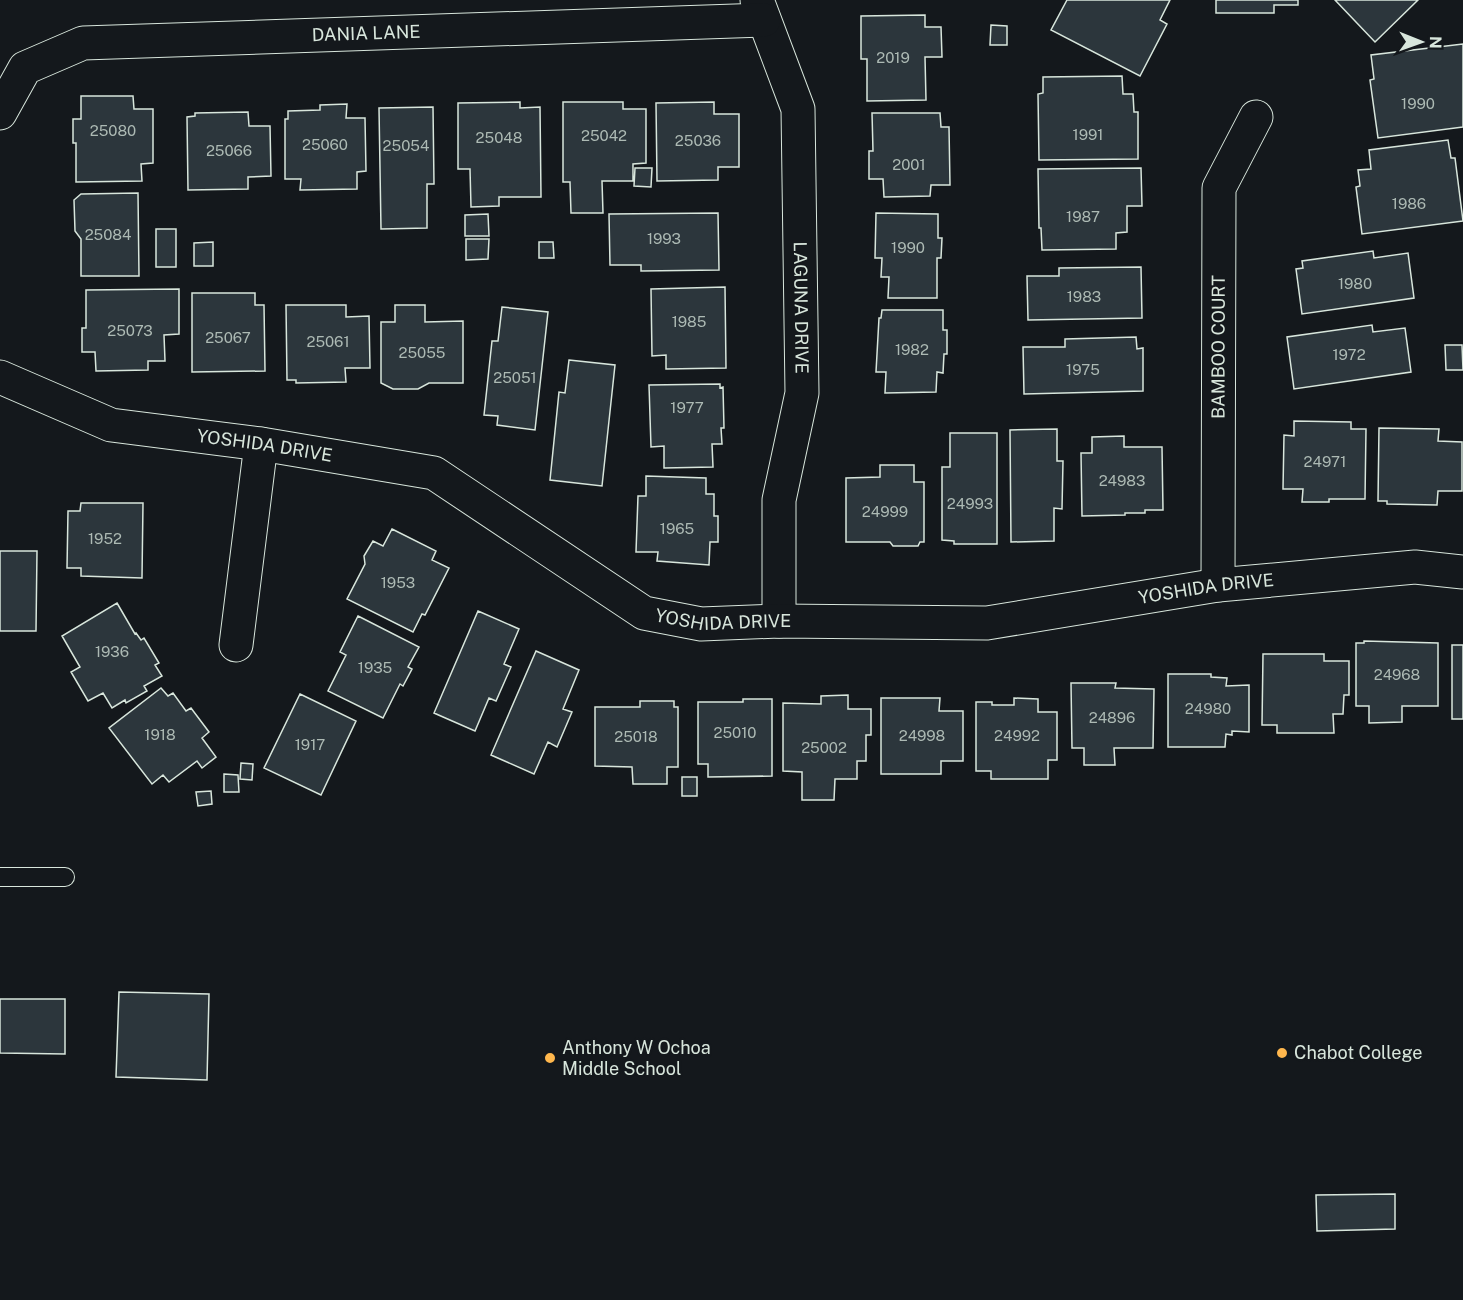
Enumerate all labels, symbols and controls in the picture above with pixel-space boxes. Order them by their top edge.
north arrow [1391,12,1451,72]
street label: DANIA LANE [311,21,421,45]
text: N [1426,36,1445,49]
house number: 2019 [876,49,910,66]
house number: 1990 [1401,95,1435,112]
house number: 25080 [90,122,136,139]
house number: 1991 [1073,126,1103,143]
house number: 25042 [581,127,627,144]
house number: 25048 [476,129,522,146]
house number: 25036 [675,132,721,149]
house number: 25060 [302,136,348,153]
house number: 25054 [383,137,429,154]
house number: 25066 [206,142,252,159]
house number: 2001 [892,156,926,173]
house number: 1986 [1392,195,1426,212]
house number: 1987 [1066,208,1100,225]
house number: 25084 [85,226,131,243]
house number: 1993 [647,230,681,247]
house number: 1990 [891,239,925,256]
street label: LAGUNA DRIVE [790,241,813,374]
street label: BAMBOO COURT [1207,275,1229,419]
house number: 1980 [1338,275,1372,292]
house number: 1983 [1067,288,1101,305]
house number: 1985 [672,313,706,330]
house number: 25073 [107,322,153,339]
house number: 25067 [205,329,251,346]
house number: 25061 [306,333,350,350]
house number: 1982 [895,341,929,358]
house number: 25055 [399,344,445,361]
house number: 1972 [1332,346,1366,363]
house number: 1975 [1066,361,1100,378]
house number: 25051 [493,369,537,386]
house number: 1977 [670,399,704,416]
street label: YOSHIDA DRIVE [196,425,334,466]
house number: 24971 [1304,453,1346,470]
house number: 24983 [1099,472,1145,489]
house number: 24993 [947,495,993,512]
house number: 24999 [862,503,908,520]
house number: 1965 [660,520,694,537]
house number: 1952 [88,530,122,547]
street label: YOSHIDA DRIVE [1137,569,1275,608]
house number: 1953 [381,574,415,591]
street label: YOSHIDA DRIVE [654,604,791,634]
house number: 1936 [95,643,129,660]
house number: 1935 [358,659,392,676]
house number: 24968 [1374,666,1420,683]
house number: 24980 [1185,700,1231,717]
house number: 24896 [1089,709,1135,726]
house number: 25010 [713,724,757,741]
house number: 1918 [144,726,176,743]
house number: 24998 [899,727,945,744]
house number: 24992 [994,727,1040,744]
house number: 25018 [614,728,658,745]
house number: 1917 [295,736,325,753]
house number: 25002 [801,739,847,756]
place label: Anthony W Ochoa Middle School [562,1037,711,1079]
place label: Chabot College [1294,1042,1423,1063]
marker: Chabot College [1275,1046,1289,1060]
marker: Anthony W Ochoa Middle School [543,1051,557,1065]

